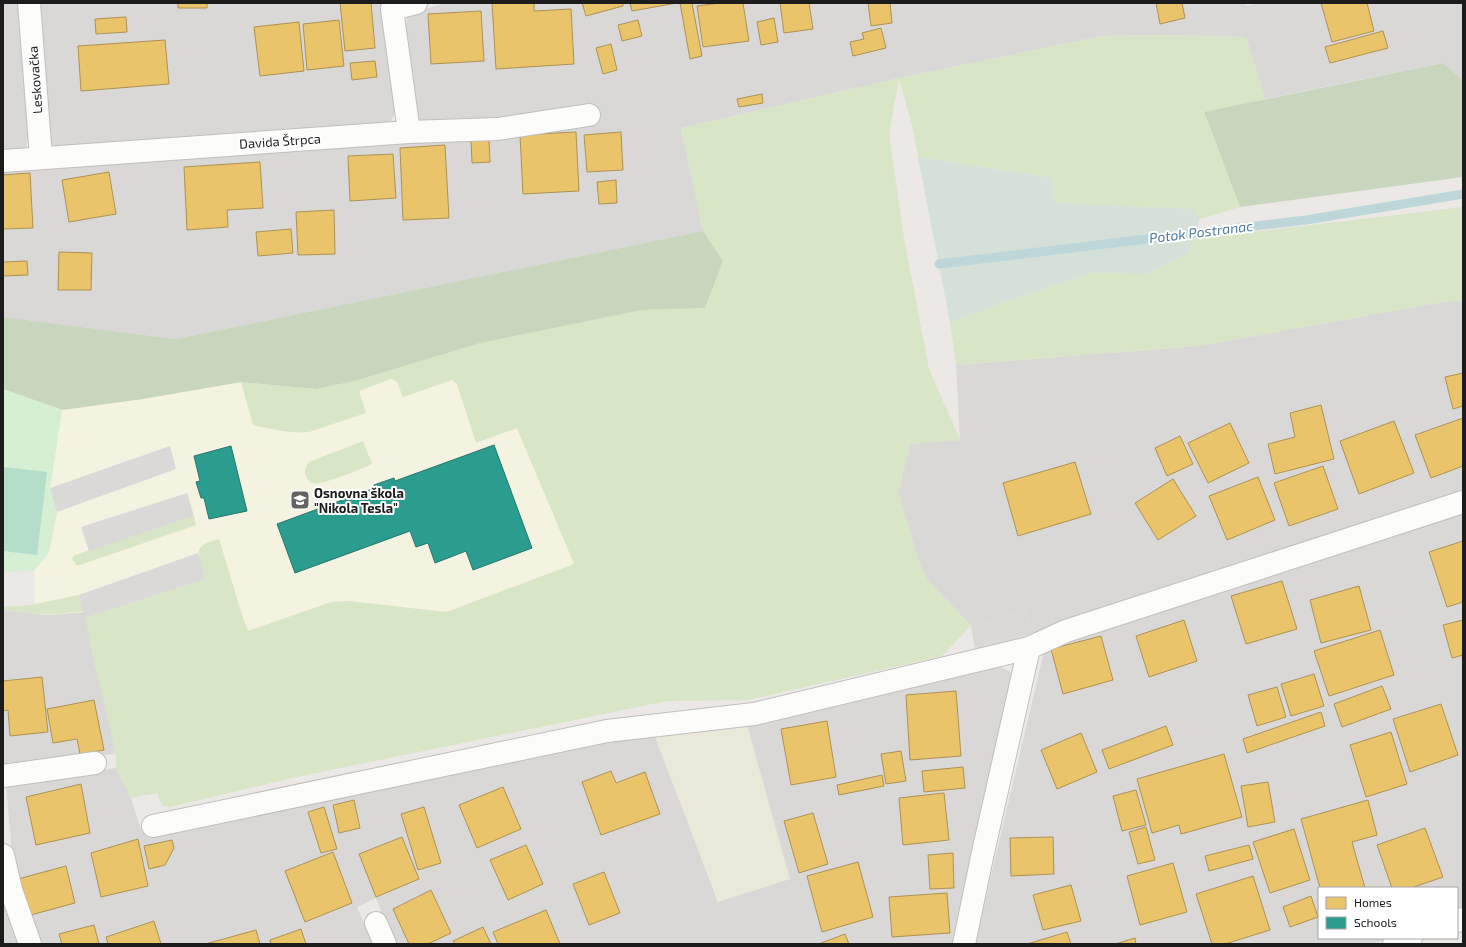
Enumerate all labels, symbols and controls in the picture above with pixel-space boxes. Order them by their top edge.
street label: Leskovačka [25,46,45,114]
street label: Davida Štrpca [239,130,321,152]
water label: Potok Postranac [1148,217,1254,246]
place label: Osnovna škola "Nikola Tesla" [314,485,404,516]
school or university icon: Osnovna škola "Nikola Tesla" [289,489,311,511]
legend [1318,887,1458,939]
text: Homes [1354,895,1392,909]
text: Schools [1354,915,1397,929]

